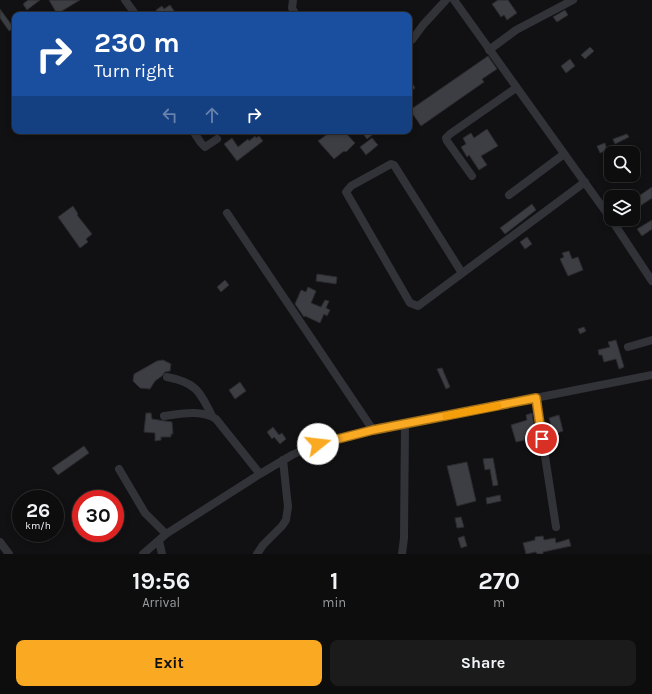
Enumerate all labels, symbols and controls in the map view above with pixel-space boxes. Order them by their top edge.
text: 230 m [94,26,180,59]
icon: right [28,28,80,80]
text: Turn right [94,60,174,82]
icon: left [159,104,181,126]
icon: ahead [201,104,223,126]
icon: right [243,104,265,126]
map controls [604,146,640,226]
button: search [604,146,640,182]
button: layers [604,190,640,226]
pin [525,422,559,456]
position arrow [297,423,339,465]
icon: arrive [531,428,553,450]
speed limit sign: 30 [72,490,124,542]
text: 26 [26,499,50,522]
text: km/h [25,520,51,532]
text: 19:56 [132,567,190,595]
text: 1 [330,567,339,595]
text: 270 [478,567,520,595]
text: Arrival [142,595,180,610]
text: min [322,595,346,610]
text: m [493,595,505,610]
button: Exit [16,640,322,686]
button: Share [330,640,636,686]

